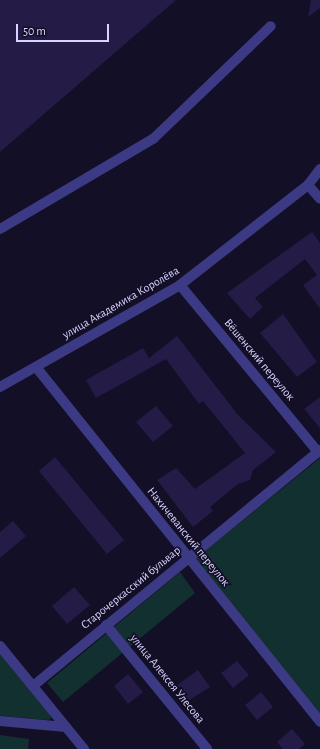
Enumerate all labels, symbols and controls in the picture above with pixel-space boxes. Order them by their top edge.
scale bar [18,16,111,42]
text: 50 m [23,25,46,37]
street label: улица Академика Королёва [60,264,182,342]
street label: Вёшенский переулок [221,316,297,404]
street label: Нахичеванский переулок [143,484,233,590]
street label: Старочеркасский бульвар [78,543,184,633]
street label: улица Алексея Улесова [127,631,207,727]

